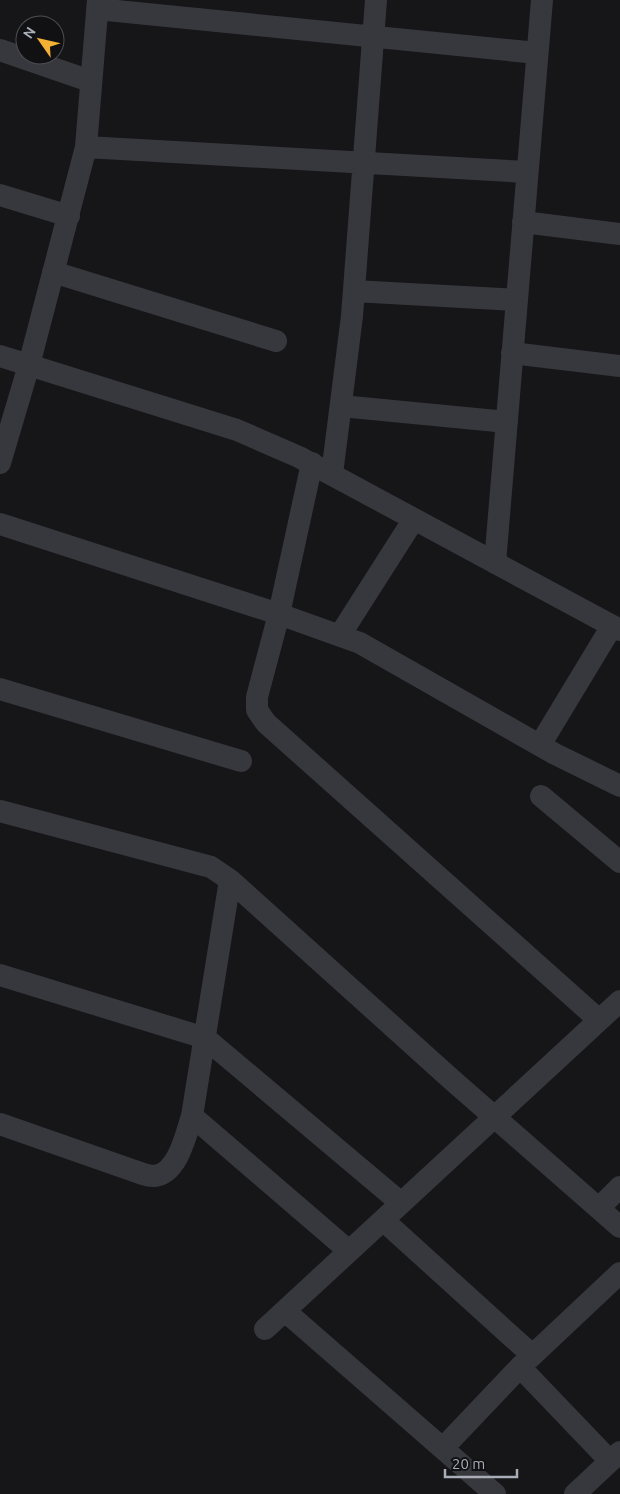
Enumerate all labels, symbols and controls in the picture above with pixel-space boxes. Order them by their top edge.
north arrow [15,15,65,65]
text: N [20,24,39,42]
scale bar [445,1446,518,1478]
text: 20 m [452,1455,485,1472]

